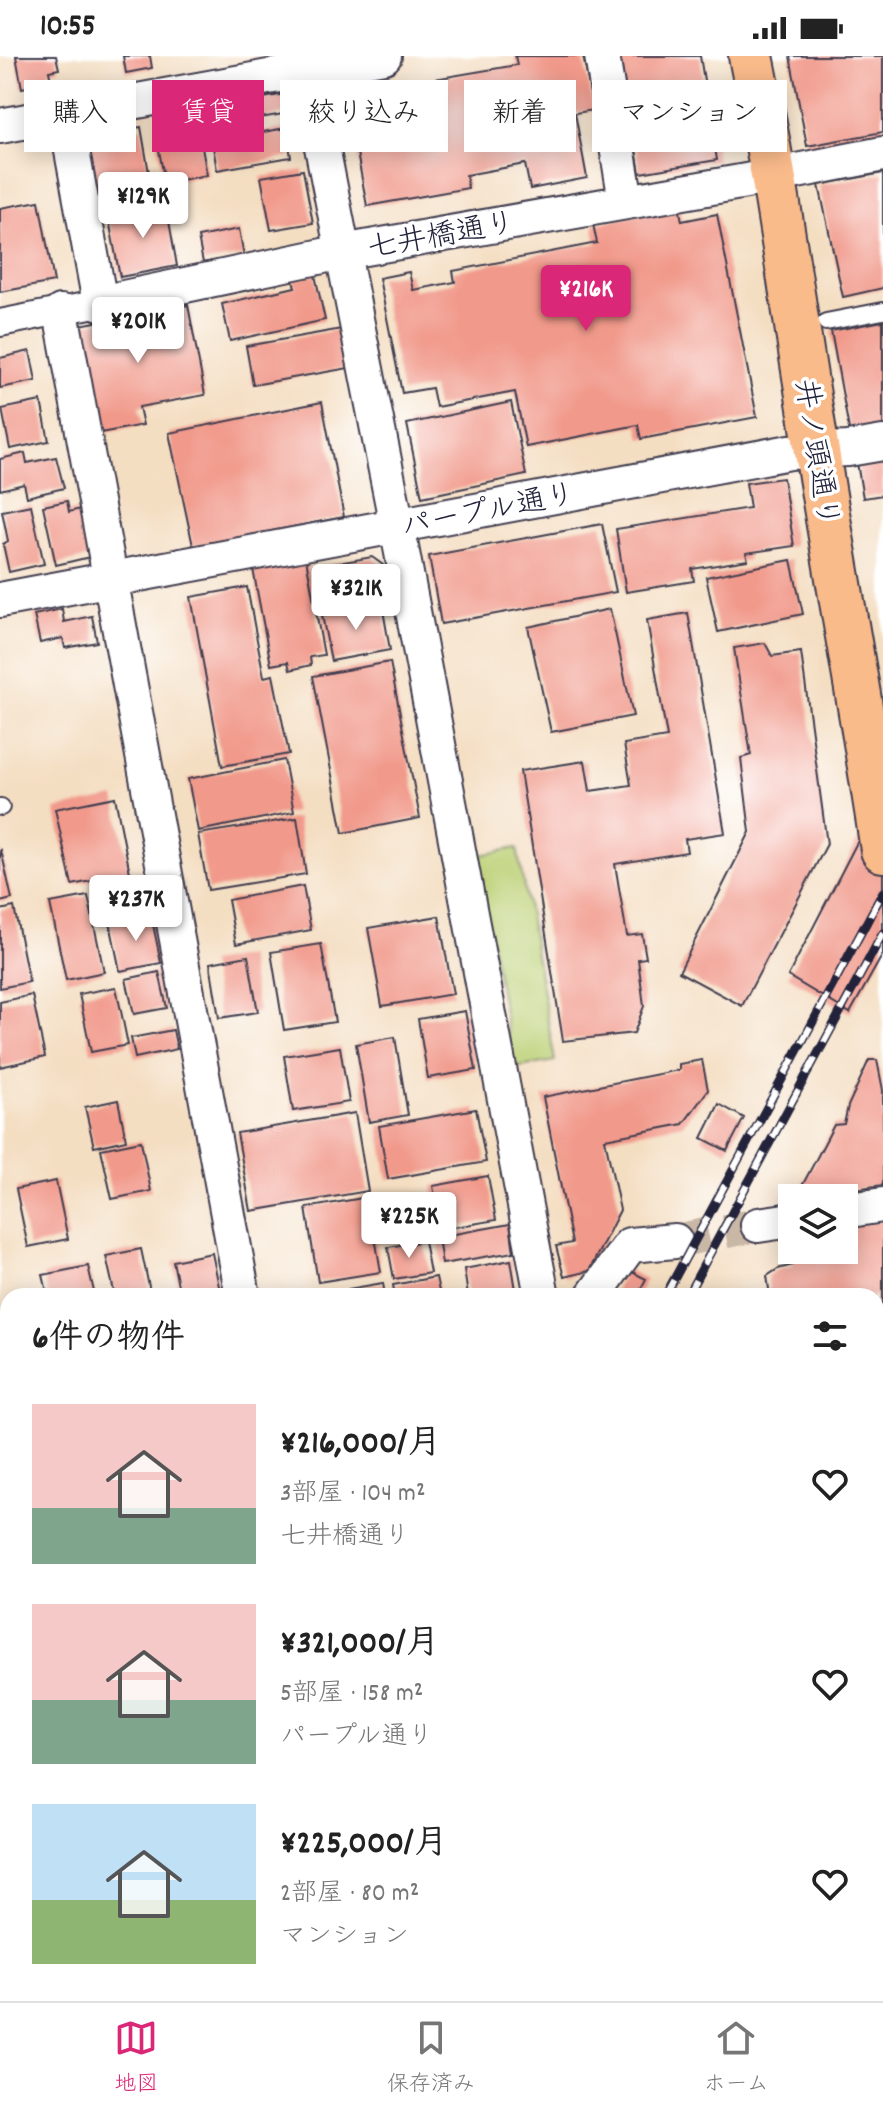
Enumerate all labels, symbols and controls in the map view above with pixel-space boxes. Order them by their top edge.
text: 10:55 [40,7,96,50]
chip: 購入 [24,80,136,152]
chip: 賃貸 [152,80,264,152]
chip: 絞り込み [280,80,448,152]
chip: 新着 [464,80,576,152]
chip: マンション [592,80,787,152]
pin: ¥129K [87,172,199,240]
text: ¥129K [116,179,170,216]
street label: 七井橋通り [364,204,519,273]
pin: ¥216K [530,265,642,333]
text: ¥216K [559,272,613,309]
pin: ¥201K [82,297,194,365]
text: ¥201K [110,304,166,341]
street label: 井ノ頭通り [781,376,847,531]
street label: パープル通り [398,475,580,551]
pin: ¥321K [300,564,412,632]
text: ¥321K [329,571,383,608]
pin: ¥237K [80,875,192,943]
text: ¥237K [107,882,165,919]
map controls [778,1184,858,1264]
button: layers [778,1184,858,1264]
pin: ¥225K [353,1192,465,1260]
text: ¥225K [379,1199,439,1236]
icon: filters [808,1314,852,1358]
text: 6件の物件 [32,1316,185,1365]
text: ¥216,000/月 [280,1421,441,1470]
icon: home [96,1436,192,1532]
icon: heart [808,1462,852,1506]
text: 3部屋 · 104 m² [280,1476,425,1513]
text: 七井橋通り [280,1519,410,1556]
text: ¥321,000/月 [280,1621,440,1670]
icon: home [96,1636,192,1732]
icon: heart [808,1662,852,1706]
text: 5部屋 · 158 m² [280,1676,423,1713]
text: パープル通り [280,1719,433,1756]
text: ¥225,000/月 [280,1821,448,1870]
icon: home [96,1836,192,1932]
icon: heart [808,1862,852,1906]
text: 2部屋 · 80 m² [280,1876,419,1913]
text: マンション [280,1919,409,1956]
tab: 地図 [114,2016,158,2101]
tab: 保存済み [387,2016,475,2101]
tab: ホーム [704,2016,769,2101]

